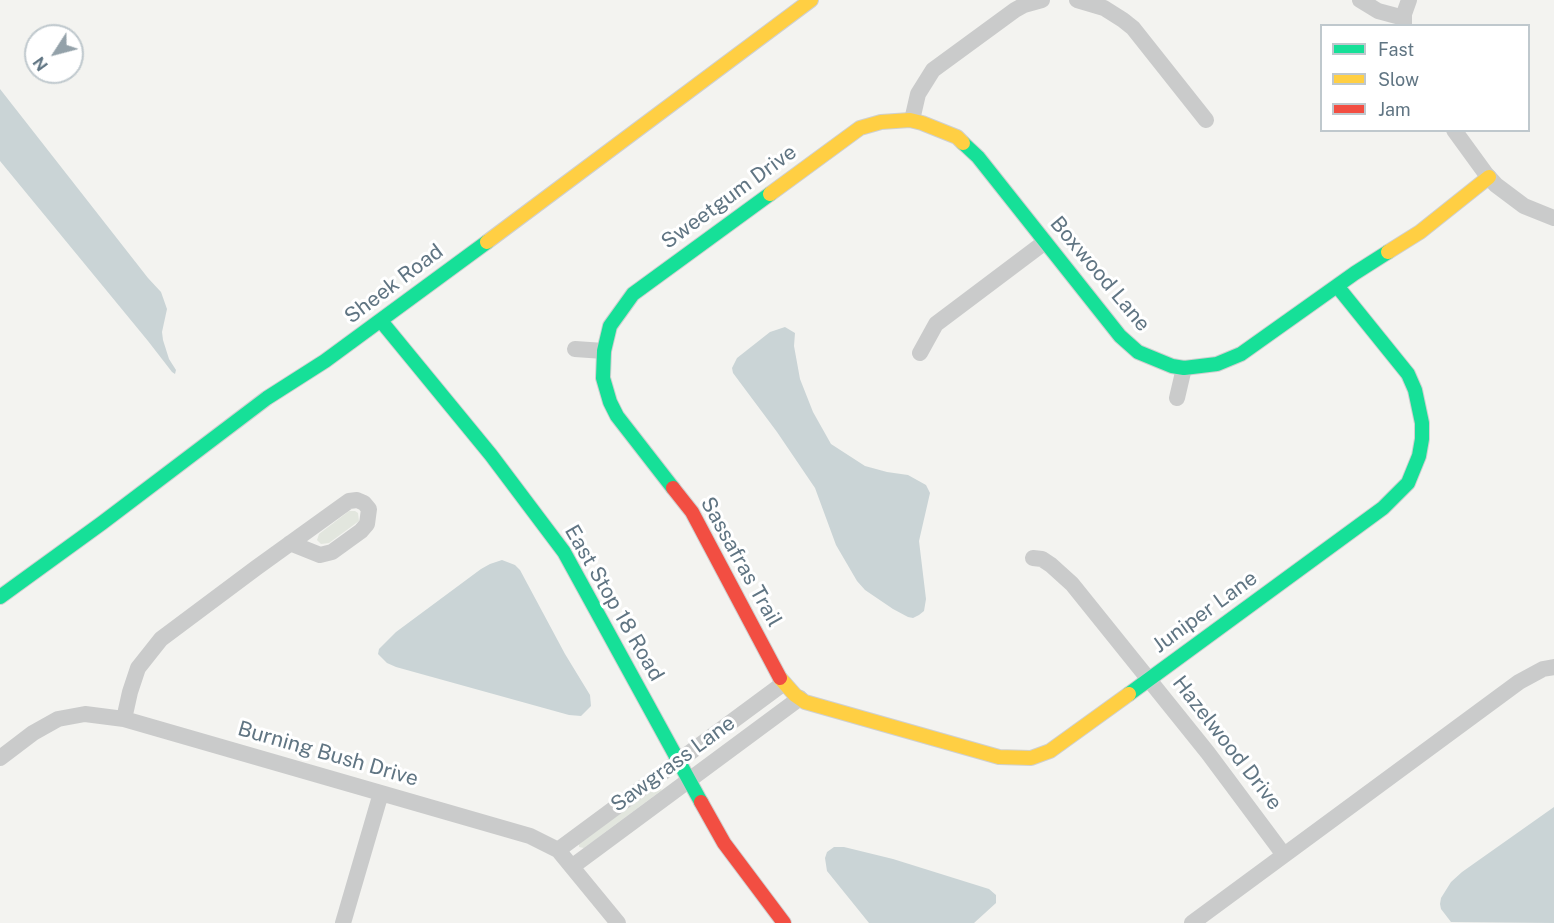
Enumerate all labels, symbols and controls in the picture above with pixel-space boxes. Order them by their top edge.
north arrow [24,24,84,84]
legend [1320,24,1530,132]
text: Fast [1378,39,1414,60]
text: N [29,53,52,74]
text: Slow [1378,69,1419,90]
text: Jam [1378,99,1411,120]
street label: Sweetgum Drive [657,140,801,254]
street label: Boxwood Lane [1045,211,1155,337]
street label: Sheek Road [340,239,448,329]
street label: Sassafras Trail [695,493,787,631]
street label: East Stop 18 Road [559,520,669,686]
street label: Juniper Lane [1148,566,1262,658]
street label: Hazelwood Drive [1167,671,1287,815]
street label: Sawgrass Lane [606,710,740,818]
street label: Burning Bush Drive [235,716,421,792]

